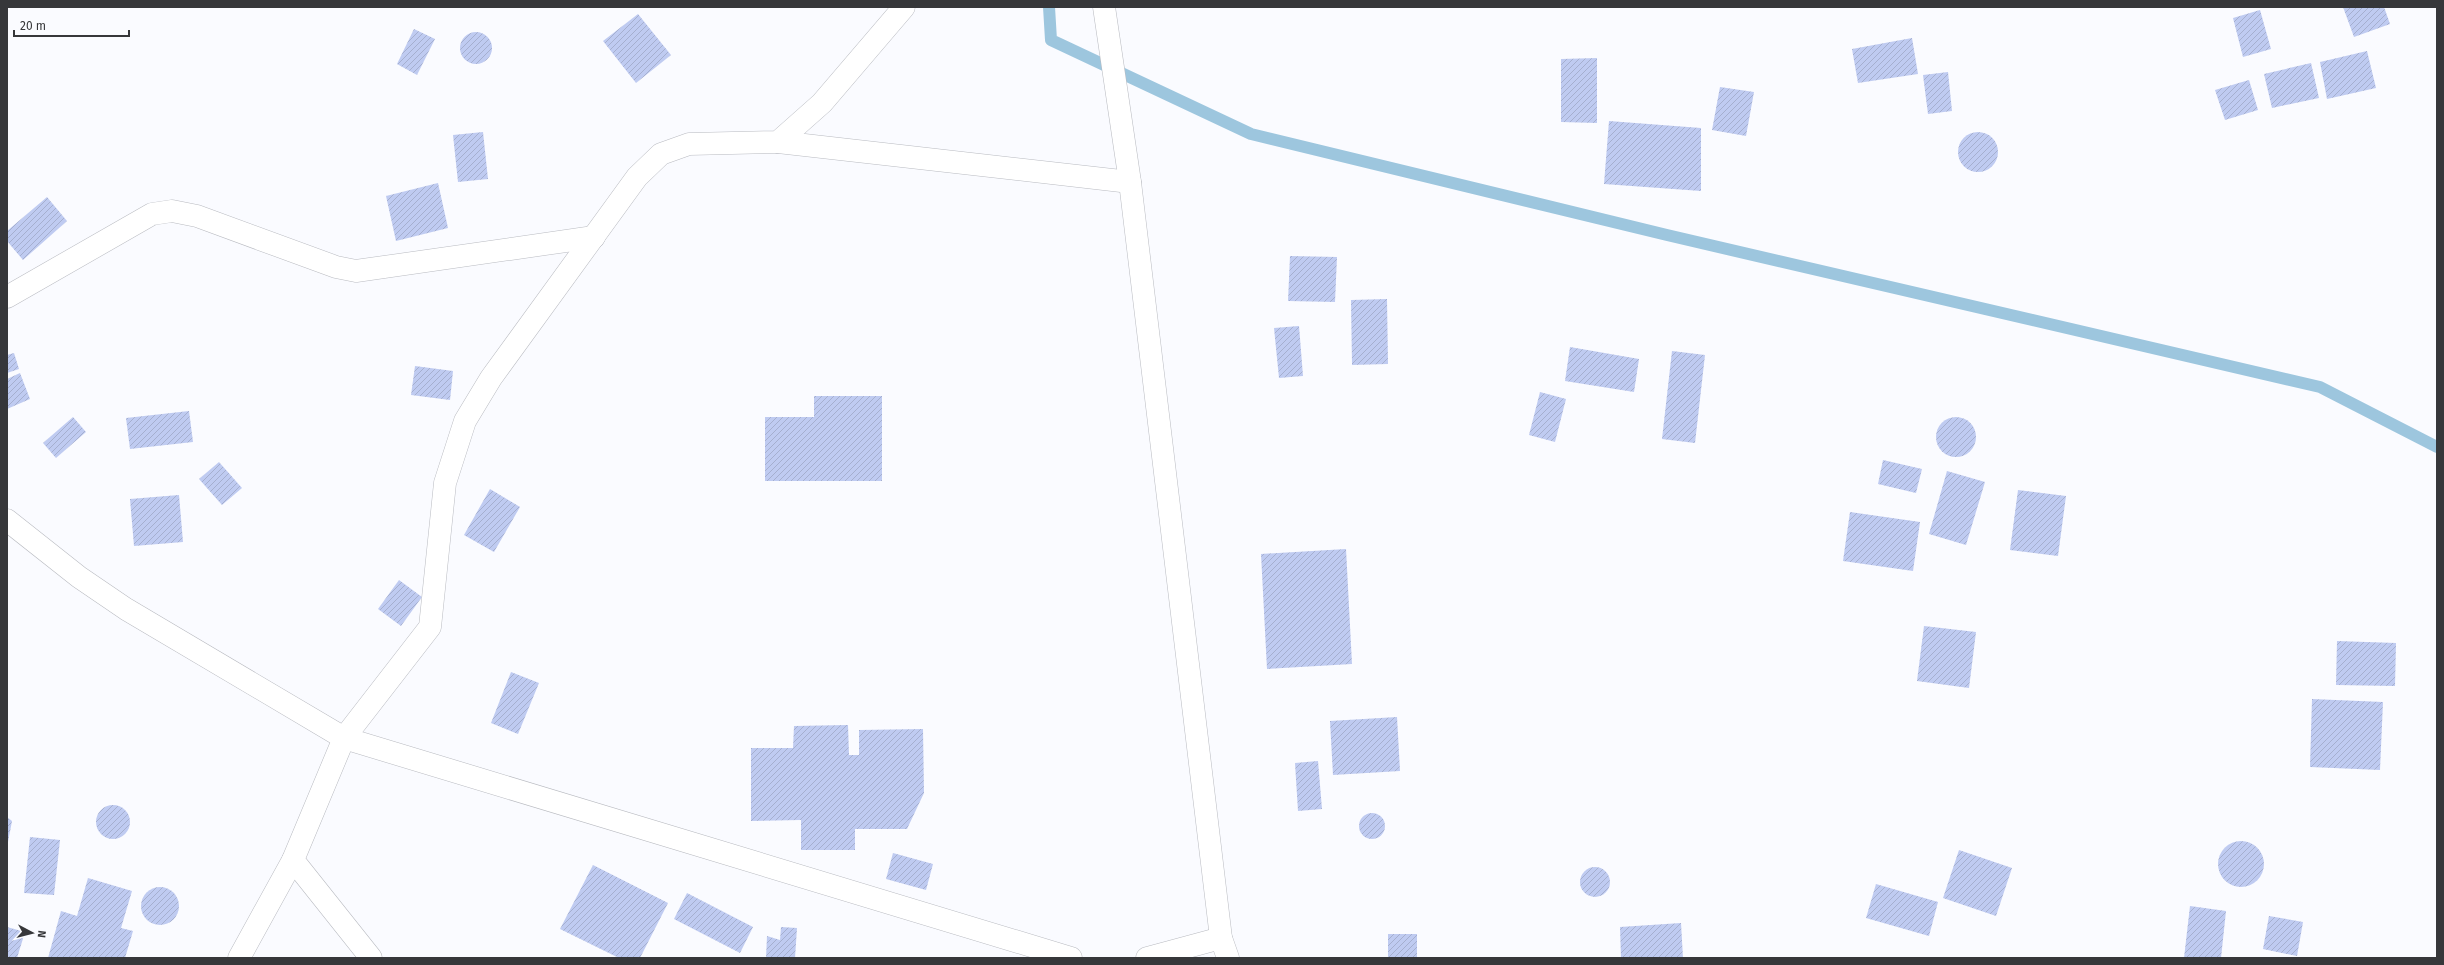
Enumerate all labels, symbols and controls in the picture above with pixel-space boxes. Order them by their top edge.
scale bar [14,12,129,38]
text: 20 m [20,19,46,33]
north arrow [12,913,52,953]
text: N [35,930,48,939]

